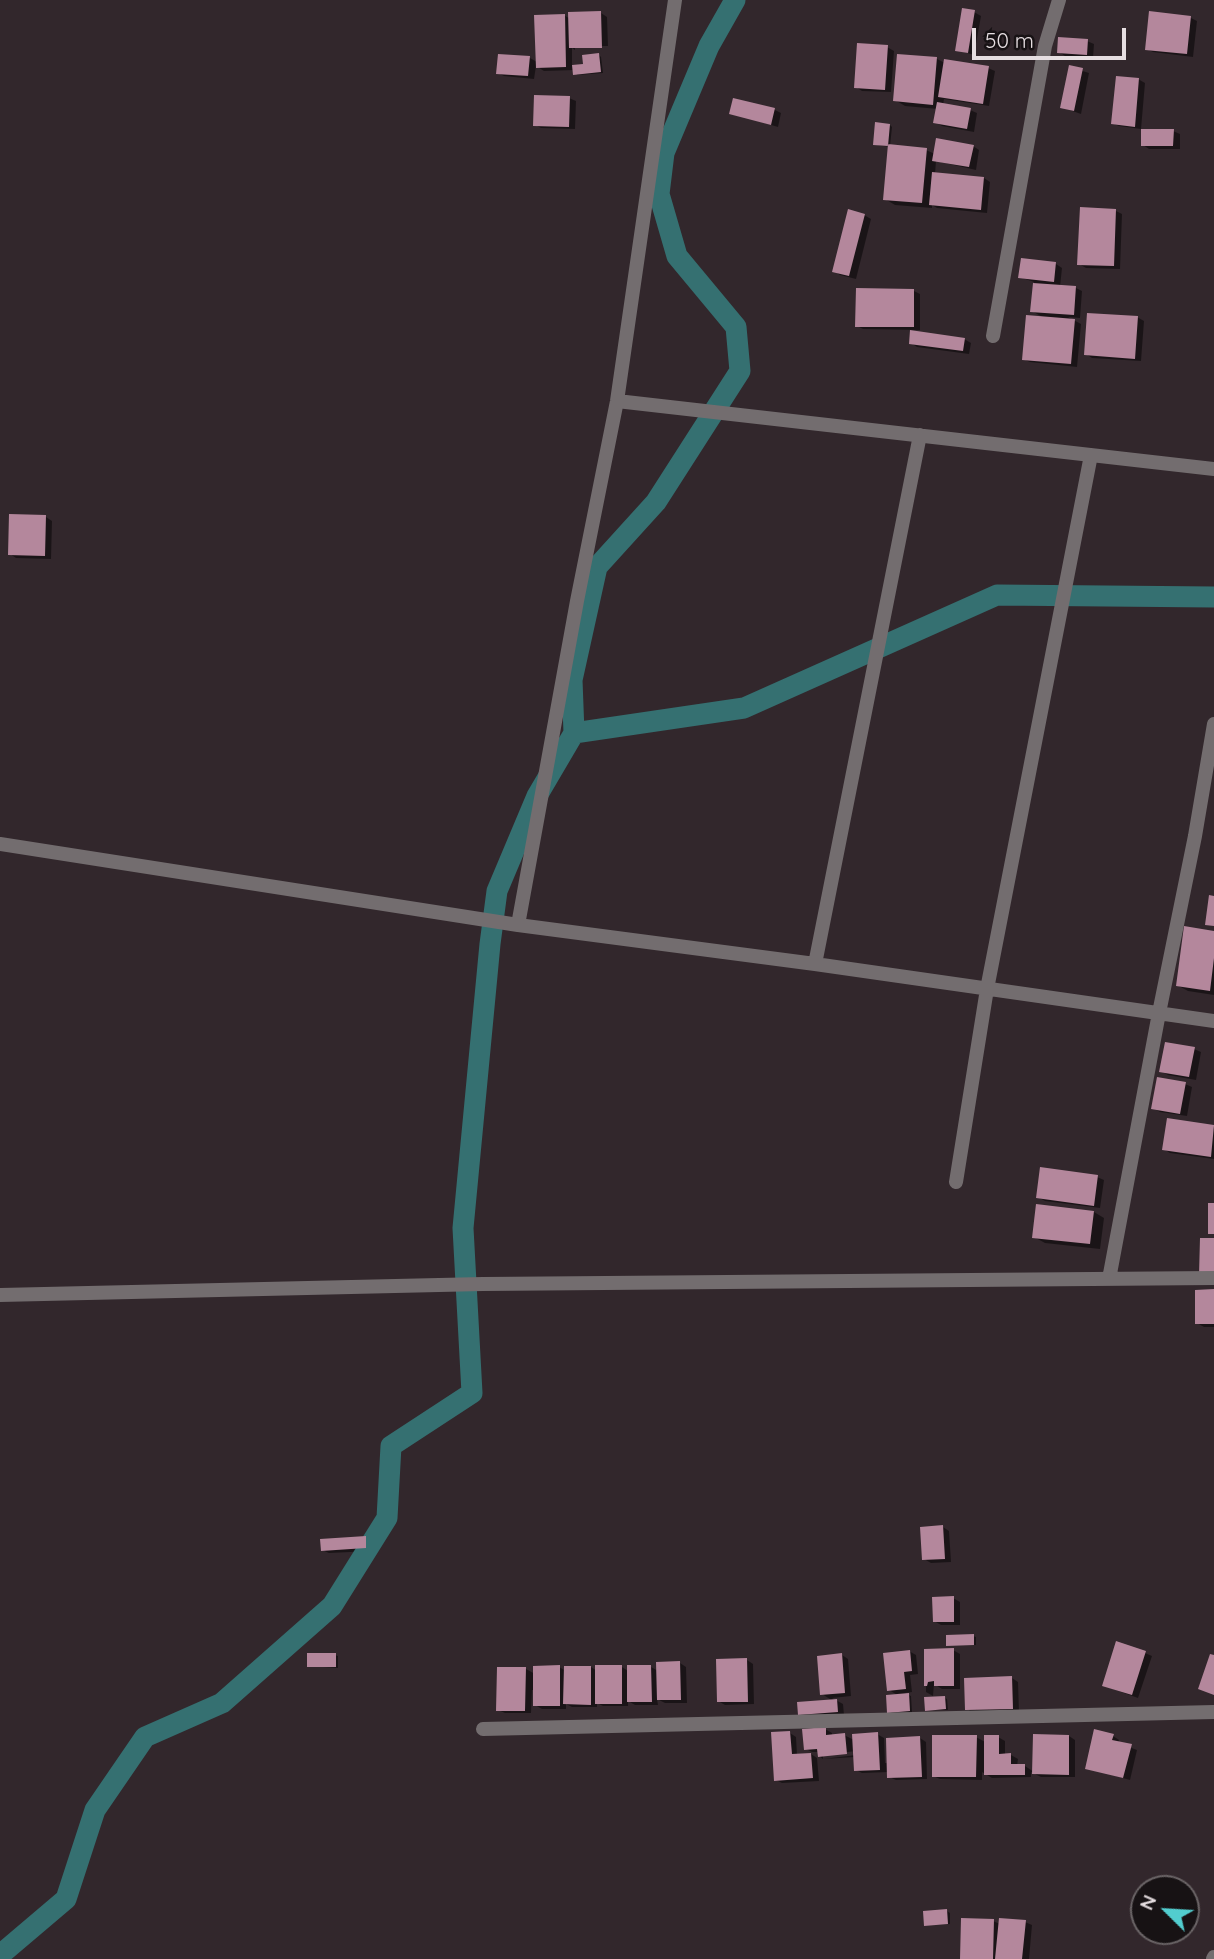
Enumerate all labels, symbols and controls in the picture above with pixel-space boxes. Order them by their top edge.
scale bar [976,14,1130,58]
text: 50 m [985,27,1034,53]
north arrow [1130,1875,1200,1945]
text: N [1134,1891,1161,1914]

